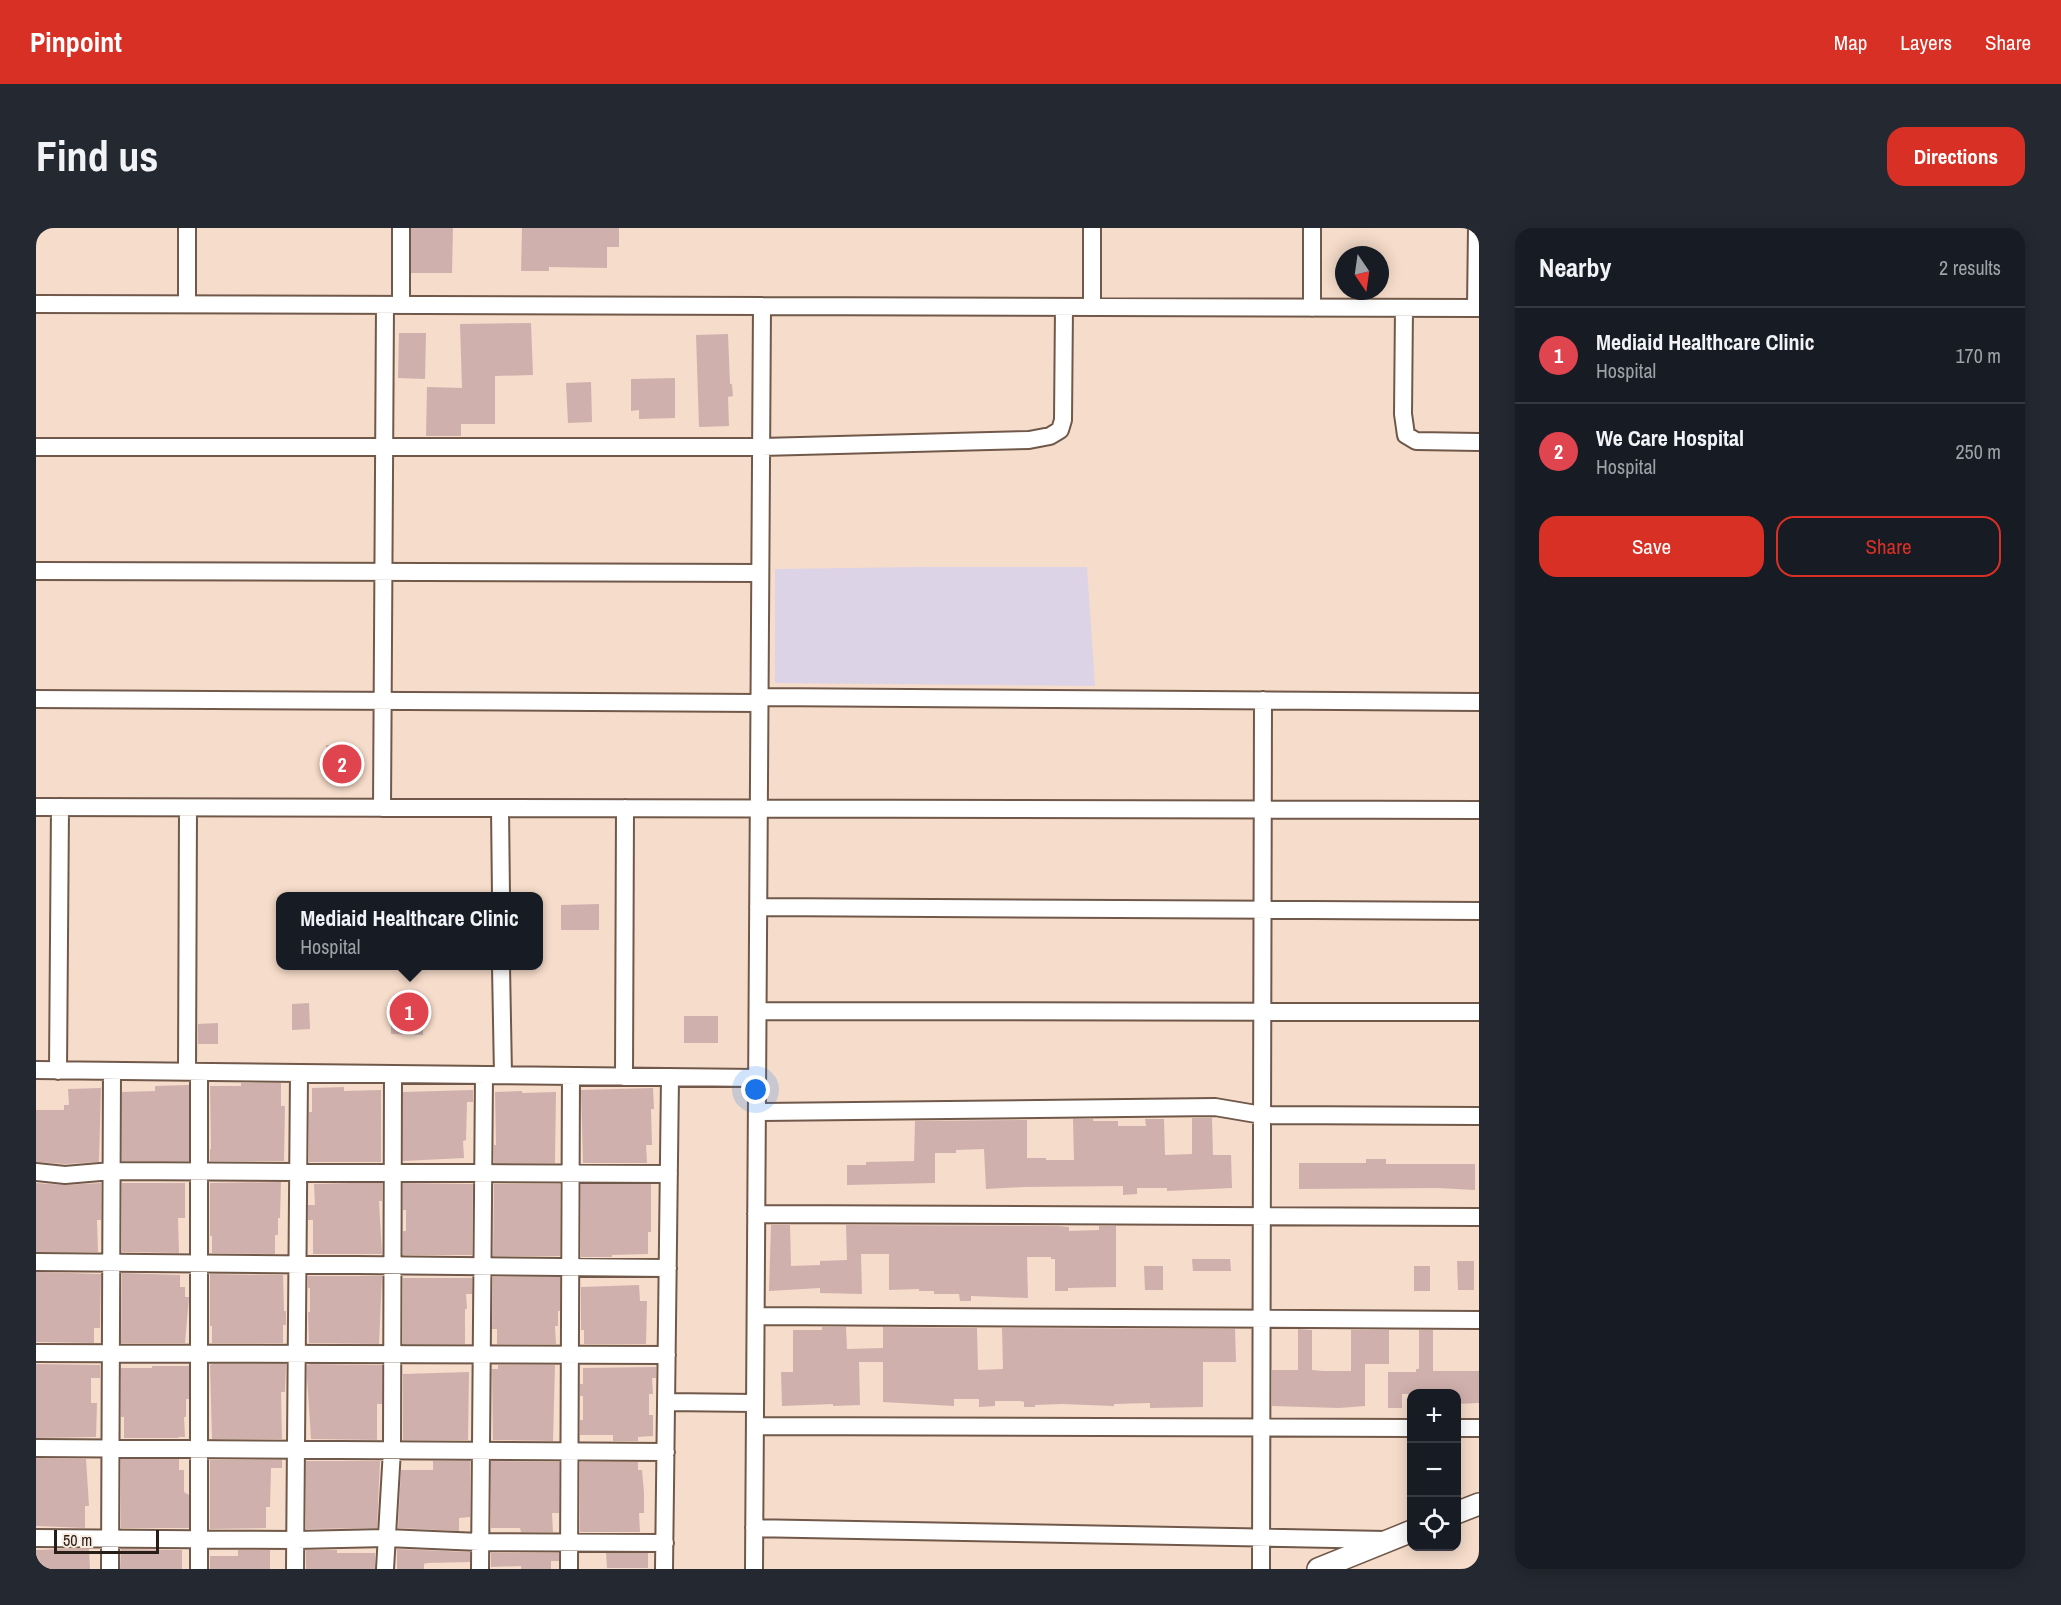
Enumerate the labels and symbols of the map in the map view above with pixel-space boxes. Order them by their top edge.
north arrow [1335,246,1389,300]
pin: 2 [322,742,362,786]
pin: 1 [390,990,428,1034]
your location [741,1075,770,1104]
scale bar [54,1527,159,1554]

